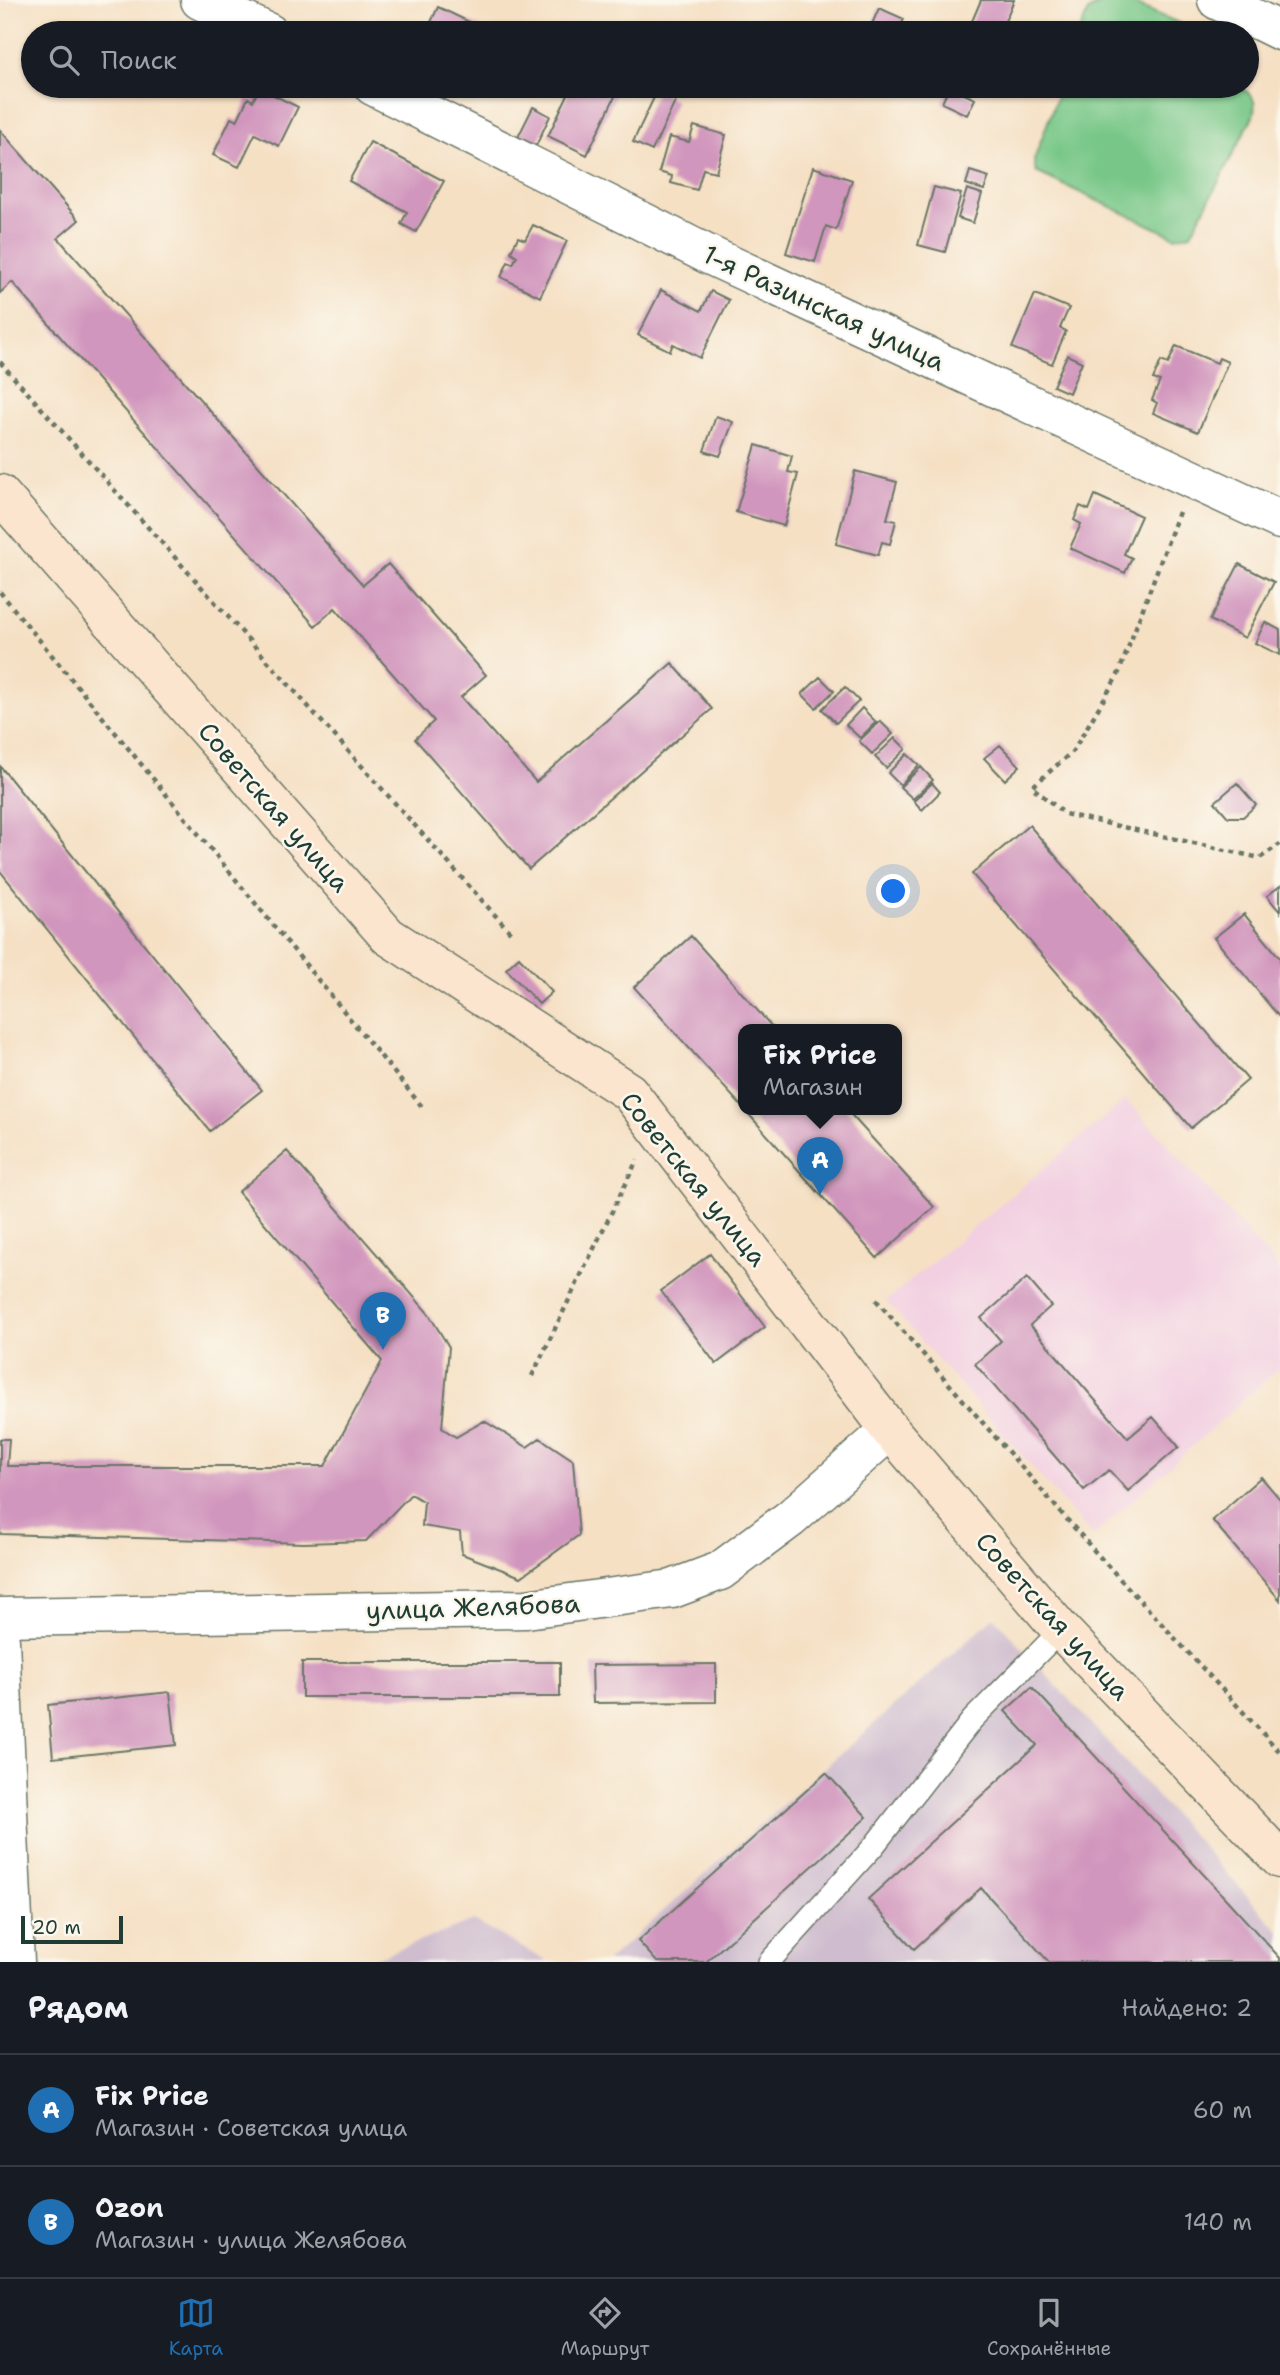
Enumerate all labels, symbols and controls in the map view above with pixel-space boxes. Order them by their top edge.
search box [21,21,1259,98]
icon: search [45,41,83,79]
text: Поиск [101,42,177,77]
street label: 1-я Разинская улица [698,236,951,379]
street label: Советская улица [191,714,358,899]
your location [876,874,910,908]
popup [738,1024,902,1115]
text: Fix Price [763,1037,877,1072]
text: Магазин [763,1072,863,1102]
street label: Советская улица [613,1084,776,1273]
pin: A [797,1137,843,1195]
pin: B [360,1292,406,1350]
street label: Советская улица [968,1524,1138,1707]
street label: улица Желябова [365,1585,581,1628]
scale bar [21,1913,122,1945]
text: 20 m [32,1915,81,1940]
text: Рядом [28,1987,128,2028]
text: Найдено: 2 [1122,1993,1252,2023]
text: Fix Price [95,2078,209,2113]
text: A [42,2095,60,2125]
text: 60 m [1193,2095,1252,2125]
text: Магазин · Советская улица [95,2113,407,2143]
text: Ozon [95,2190,164,2225]
text: B [44,2207,58,2237]
text: 140 m [1184,2207,1252,2237]
text: Магазин · улица Желябова [95,2225,407,2255]
tab: Карта [169,2294,223,2361]
tab: Маршрут [561,2294,649,2361]
tab: Сохранённые [987,2294,1111,2361]

